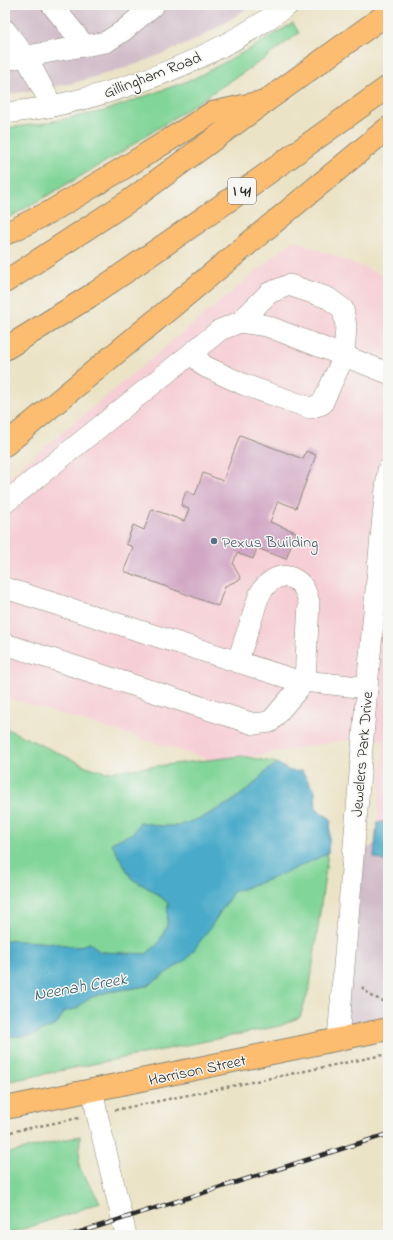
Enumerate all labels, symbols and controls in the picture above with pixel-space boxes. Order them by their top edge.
street label: Gillingham Road [100,46,205,106]
road number: I 41 [228,178,256,204]
place label: Pexus Building [222,531,318,555]
marker: Pexus Building [209,536,219,546]
street label: Jewelers Park Drive [346,690,381,818]
water label: Neenah Creek [32,967,130,1008]
street label: Harrison Street [146,1049,249,1093]

